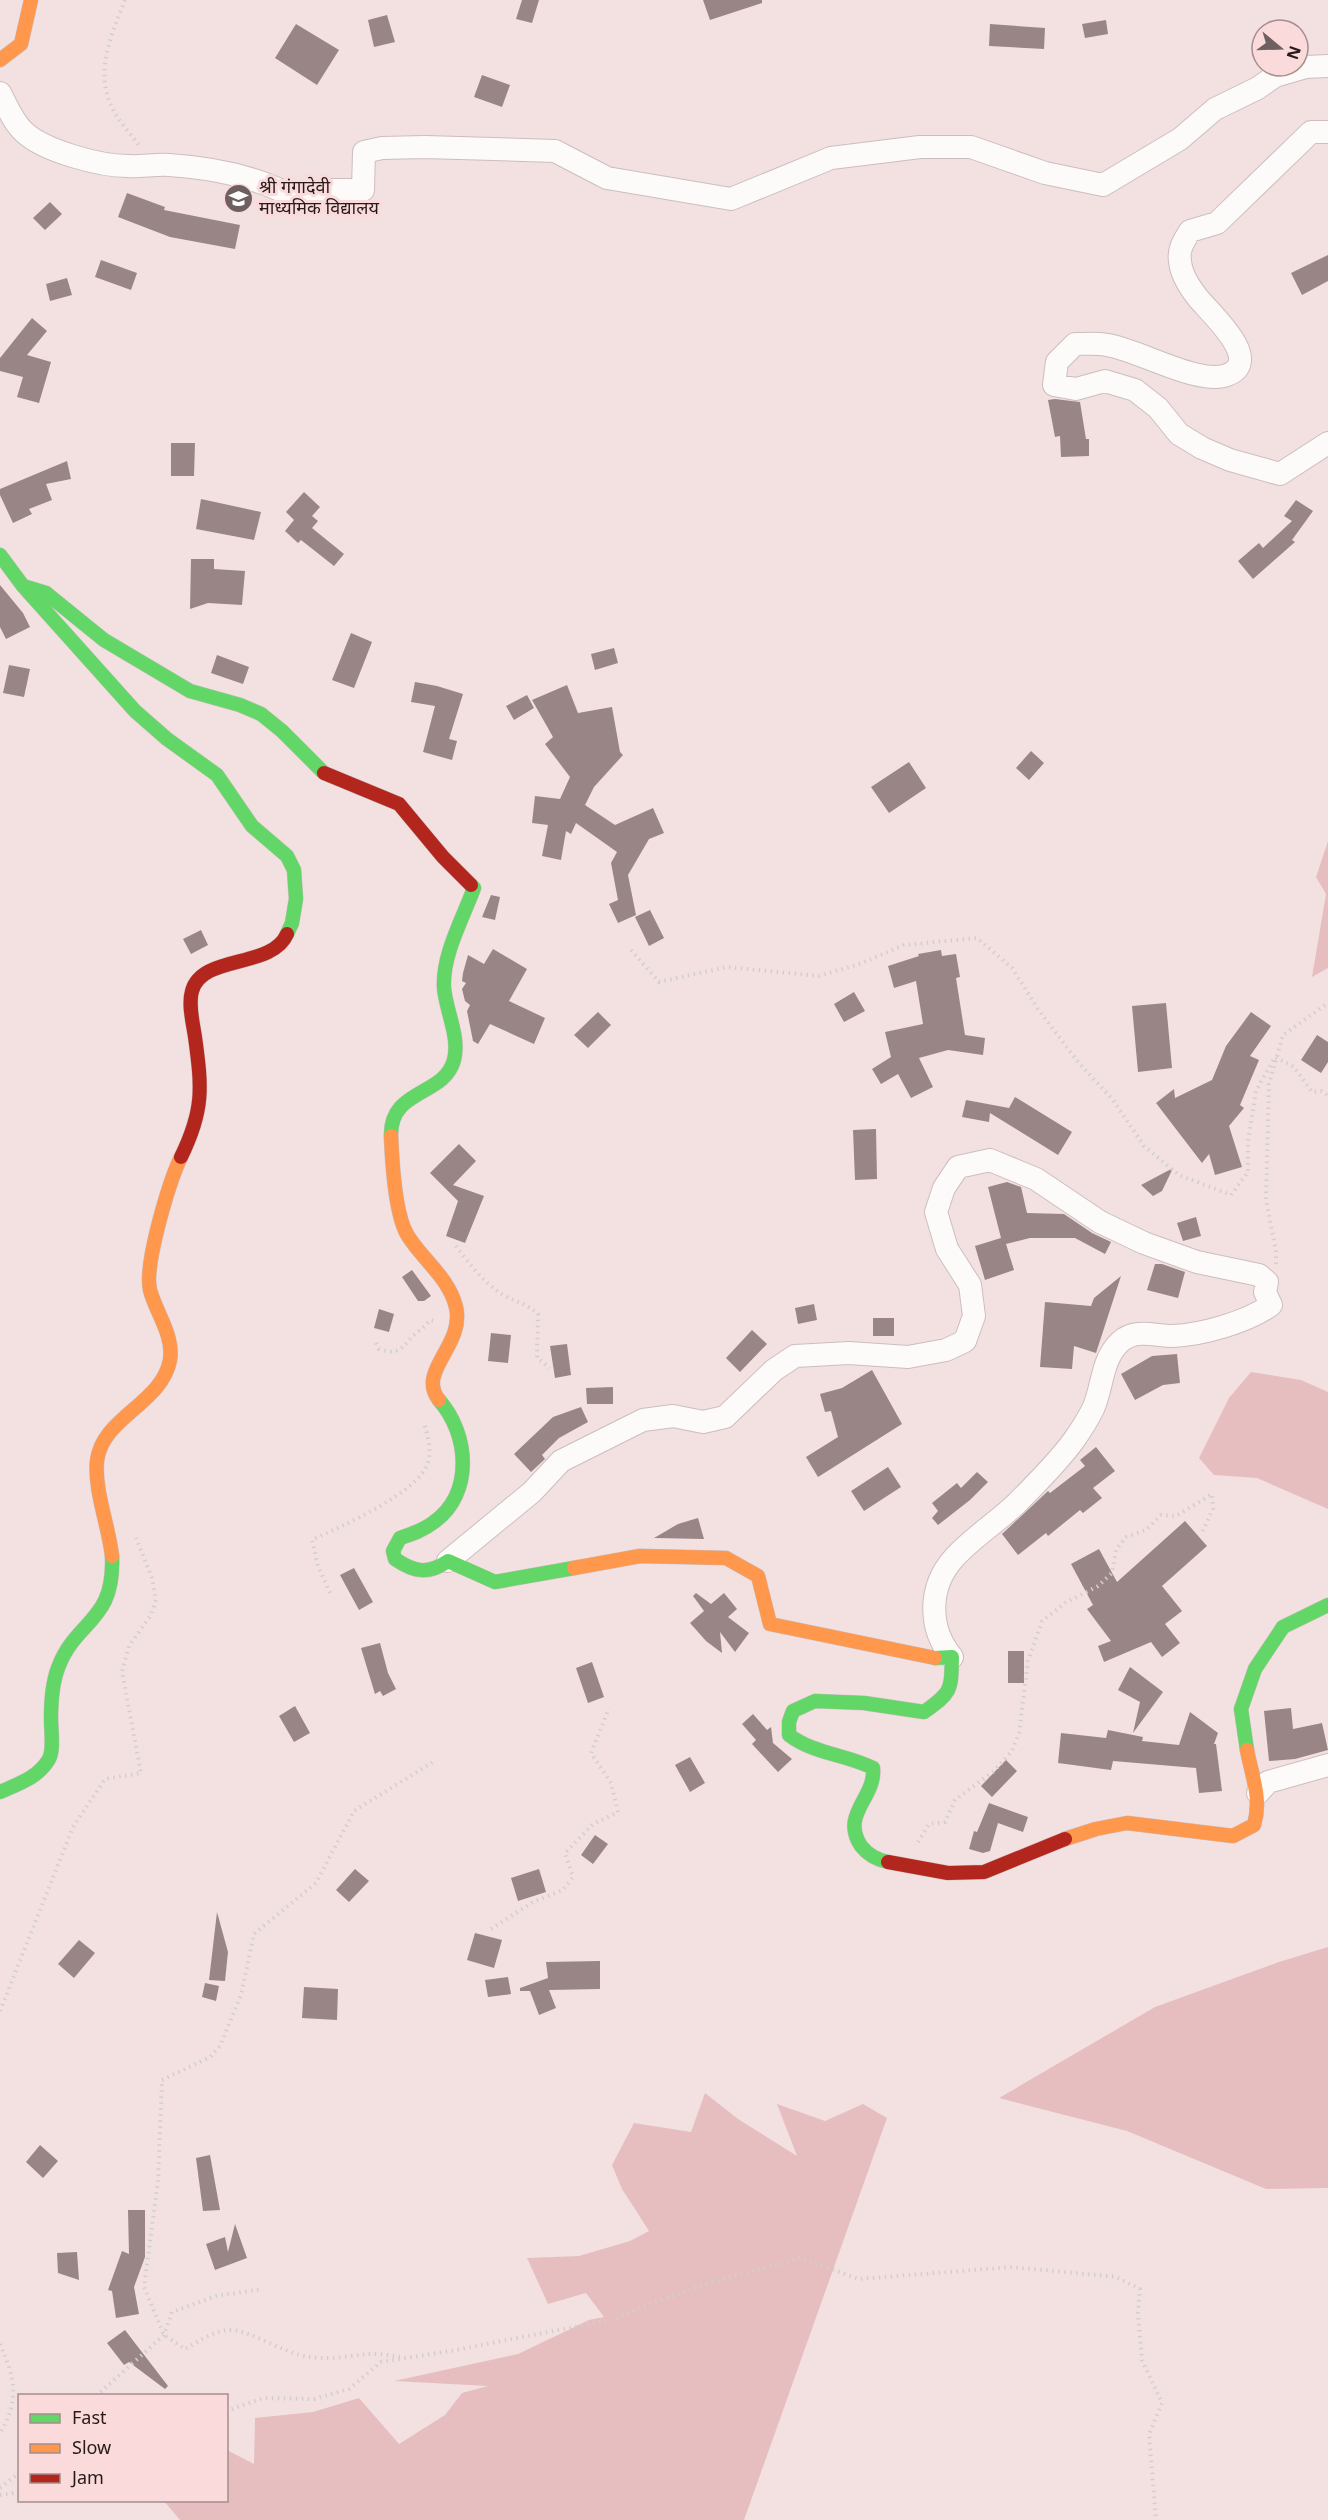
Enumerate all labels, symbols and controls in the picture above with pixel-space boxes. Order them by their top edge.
north arrow [1250,18,1310,78]
text: N [1280,43,1304,62]
place label: श्री गंगादेवी माध्यमिक विद्यालय [259,176,379,221]
school or university icon: श्री गंगादेवी माध्यमिक विद्यालय [222,182,254,214]
legend [18,2394,228,2502]
text: Fast [72,2408,107,2431]
text: Slow [72,2438,111,2461]
text: Jam [70,2468,104,2491]

